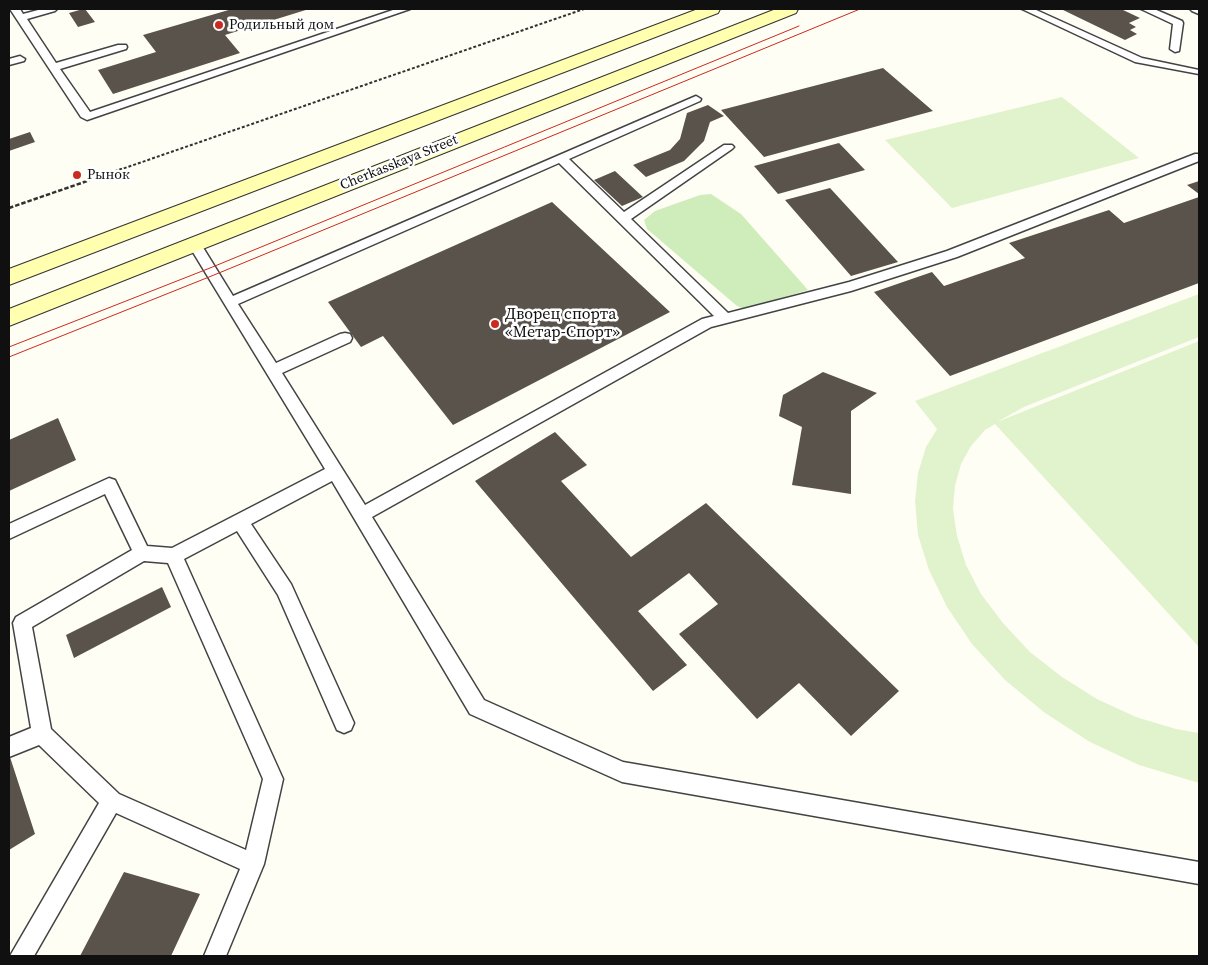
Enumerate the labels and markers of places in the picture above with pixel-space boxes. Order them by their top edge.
place label: Родильный дом [229,17,334,33]
marker: Родильный дом [213,19,225,31]
place label: Рынок [87,167,130,183]
marker: Рынок [71,169,83,181]
place label: Дворец спорта «Метар-Спорт» [505,305,620,343]
marker: Дворец спорта «Метар-Спорт» [489,318,501,330]

